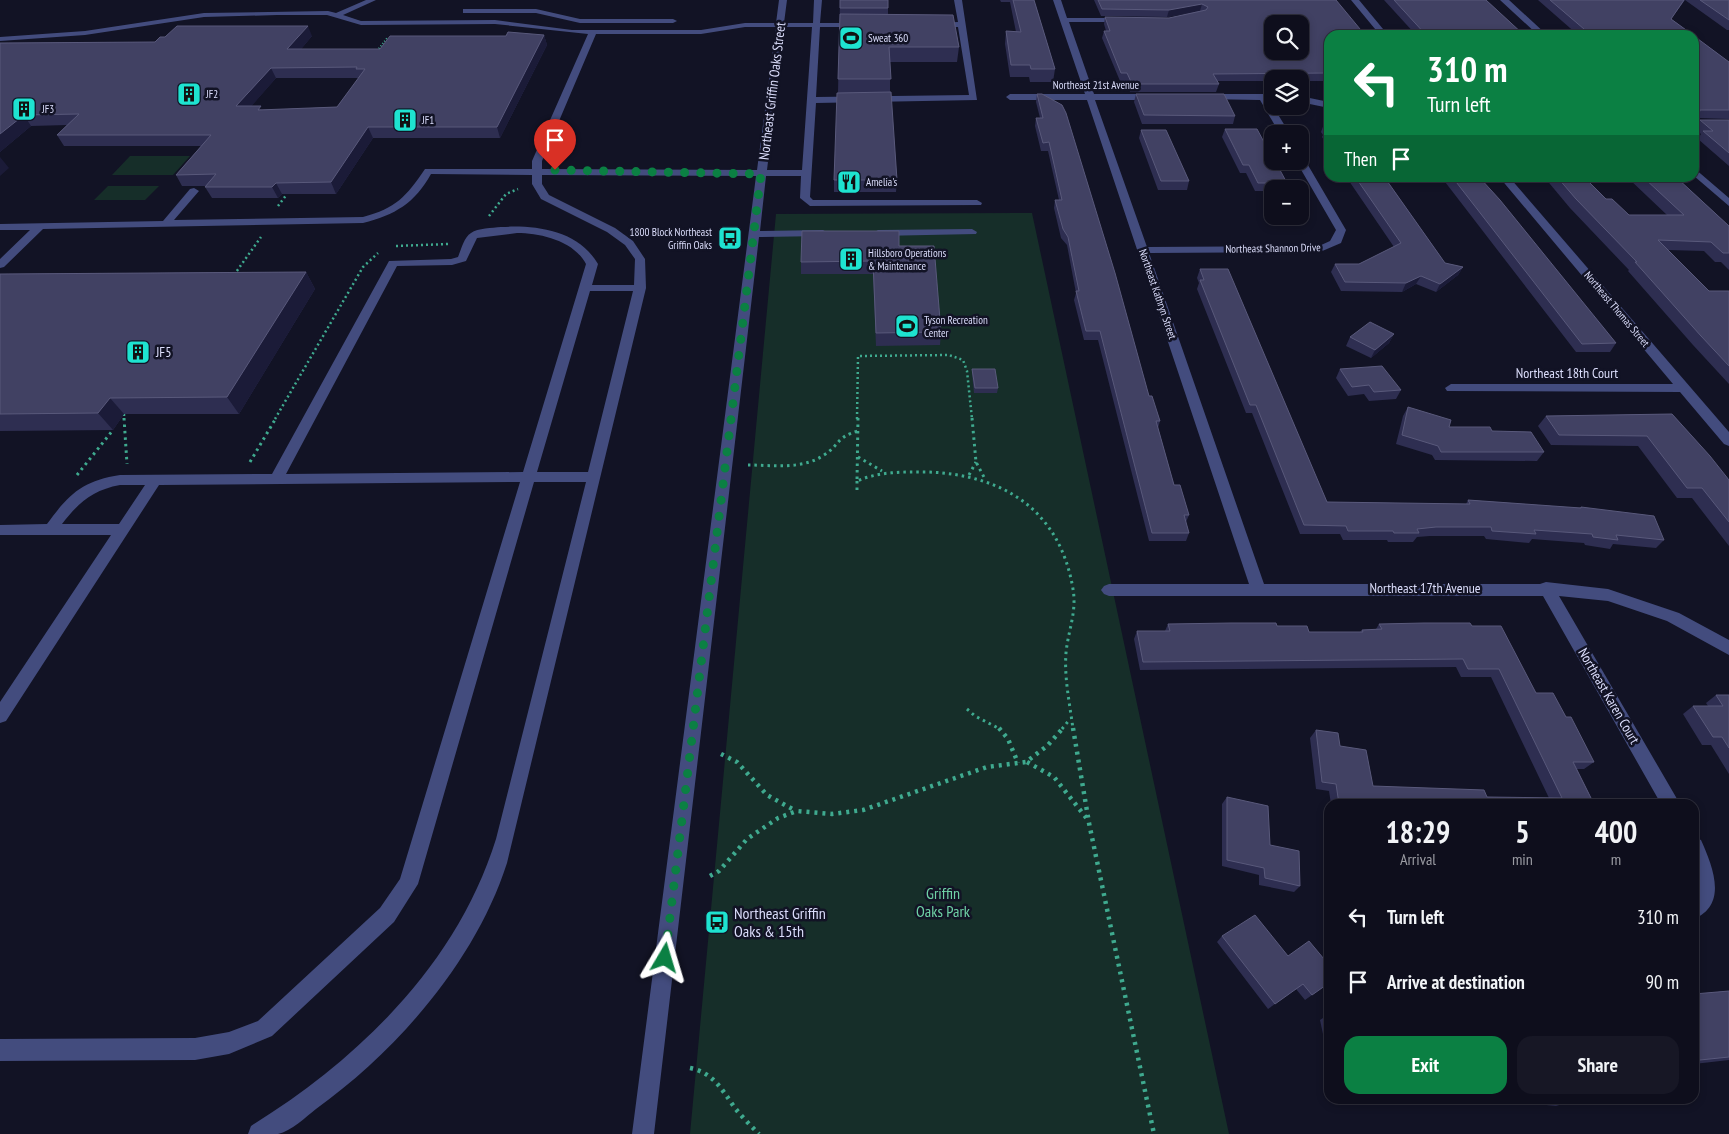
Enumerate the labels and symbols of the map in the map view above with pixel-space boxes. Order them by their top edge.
street label: Northeast Griffin Oaks Street [755,21,789,161]
sports icon: Sweat 360 [838,25,864,51]
place label: Sweat 360 [868,31,908,45]
street label: Northeast 21st Avenue [1053,78,1140,92]
building icon: JF2 [176,81,202,107]
place label: JF2 [205,87,218,101]
building icon: JF3 [11,96,37,122]
place label: JF3 [41,102,54,116]
building icon: JF1 [392,107,418,133]
place label: JF1 [421,113,434,127]
pin [534,119,576,170]
restaurant icon: Amelia's [836,169,862,195]
place label: Amelia's [866,175,898,189]
place label: 1800 Block Northeast Griffin Oaks [630,225,712,252]
bus stop icon: 1800 Block Northeast Griffin Oaks [717,225,743,251]
street label: Northeast Shannon Drive [1225,240,1321,256]
building icon: Hillsboro Operations & Maintenance [838,246,864,272]
place label: Hillsboro Operations & Maintenance [868,246,947,273]
street label: Northeast Kathryn Street [1136,247,1180,341]
street label: Northeast Thomas Street [1581,268,1653,350]
sports icon: Tyson Recreation Center [894,313,920,339]
place label: Tyson Recreation Center [924,313,988,340]
building icon: JF5 [125,339,151,365]
place label: JF5 [155,343,171,361]
street label: Northeast 18th Court [1516,364,1618,382]
street label: Northeast 17th Avenue [1369,579,1481,597]
street label: Northeast Karen Court [1574,645,1644,747]
park label: Griffin Oaks Park [916,883,971,921]
place label: Northeast Griffin Oaks & 15th [734,903,826,941]
bus stop icon: Northeast Griffin Oaks & 15th [704,909,730,935]
position arrow [638,931,690,983]

